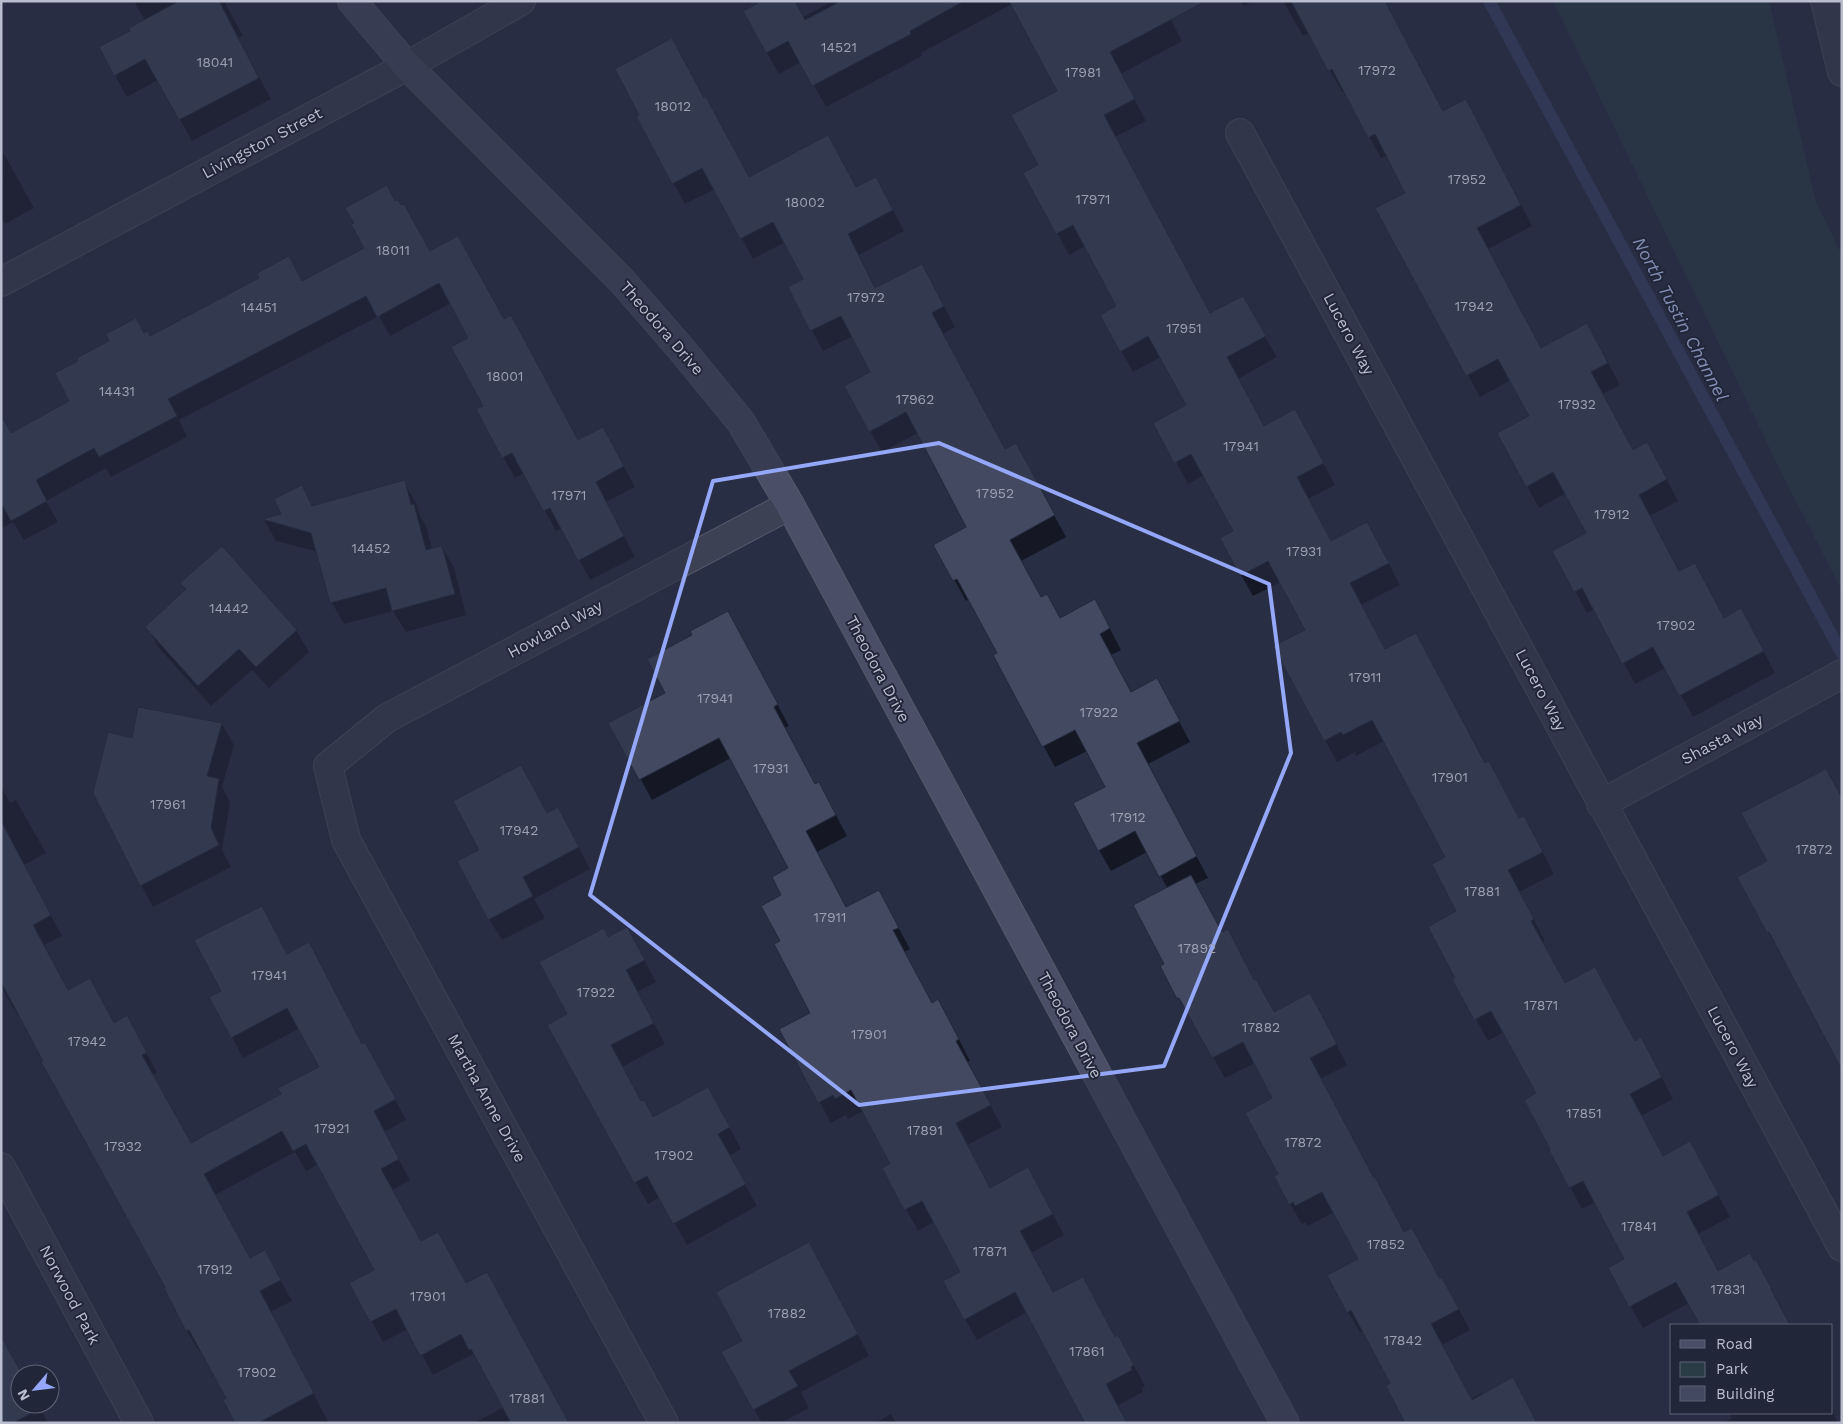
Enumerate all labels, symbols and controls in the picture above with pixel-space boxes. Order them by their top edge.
house number: 14521 [821,39,857,55]
house number: 18041 [197,54,233,70]
house number: 17972 [1358,62,1396,78]
house number: 17981 [1065,64,1101,80]
house number: 18012 [655,98,691,114]
street label: Livingston Street [199,103,325,183]
house number: 17952 [1448,171,1486,187]
house number: 17971 [1076,191,1111,207]
house number: 18002 [785,194,825,210]
water label: North Tustin Channel [1629,233,1733,405]
house number: 18011 [376,242,410,258]
street label: Theodora Drive [616,277,708,379]
house number: 17972 [847,289,885,305]
street label: Lucero Way [1319,290,1379,379]
house number: 17942 [1455,298,1493,314]
house number: 14451 [241,299,277,315]
house number: 17951 [1166,320,1202,336]
house number: 18001 [487,368,523,384]
house number: 14431 [99,383,135,399]
house number: 17962 [896,391,934,407]
house number: 17932 [1558,396,1596,412]
house number: 17941 [1223,438,1259,454]
house number: 17952 [976,485,1014,501]
house number: 17971 [552,487,587,503]
house number: 17912 [1594,506,1630,522]
house number: 14452 [352,540,390,556]
house number: 17931 [1286,543,1322,559]
street label: Howland Way [504,596,606,662]
house number: 14442 [209,600,249,616]
street label: Theodora Drive [842,612,914,726]
house number: 17902 [1657,617,1695,633]
street label: Lucero Way [1511,646,1571,735]
house number: 17911 [1349,669,1381,685]
house number: 17941 [697,690,733,706]
house number: 17922 [1080,704,1118,720]
street label: Shasta Way [1678,709,1767,768]
house number: 17931 [753,760,789,776]
house number: 17901 [1432,769,1468,785]
house number: 17961 [150,796,186,812]
house number: 17912 [1110,809,1146,825]
house number: 17942 [500,822,538,838]
house number: 17872 [1795,841,1833,857]
house number: 17881 [1464,883,1500,899]
house number: 17911 [814,909,846,925]
house number: 17892 [1178,940,1216,956]
house number: 17941 [251,967,287,983]
street label: Theodora Drive [1034,968,1106,1082]
house number: 17922 [577,984,615,1000]
house number: 17871 [1524,997,1558,1013]
street label: Lucero Way [1703,1003,1763,1092]
house number: 17882 [1242,1019,1280,1035]
house number: 17901 [851,1026,887,1042]
street label: Martha Anne Drive [444,1031,530,1165]
house number: 17942 [68,1033,106,1049]
house number: 17851 [1566,1105,1602,1121]
house number: 17921 [314,1120,350,1136]
house number: 17891 [907,1122,943,1138]
house number: 17872 [1284,1134,1322,1150]
house number: 17932 [104,1138,142,1154]
house number: 17902 [655,1147,693,1163]
house number: 17841 [1621,1218,1657,1234]
house number: 17852 [1367,1236,1405,1252]
street label: Norwood Park [36,1242,104,1348]
house number: 17871 [973,1243,1007,1259]
house number: 17912 [197,1261,233,1277]
house number: 17831 [1711,1281,1746,1297]
house number: 17901 [410,1288,446,1304]
house number: 17882 [768,1305,806,1321]
legend [1670,1324,1833,1414]
house number: 17842 [1384,1332,1422,1348]
text: Road [1716,1335,1753,1353]
house number: 17861 [1069,1343,1105,1359]
text: Park [1716,1360,1749,1378]
north arrow [10,1364,60,1414]
house number: 17902 [238,1364,276,1380]
text: Building [1716,1385,1774,1403]
text: N [14,1387,33,1403]
house number: 17881 [509,1390,545,1406]

